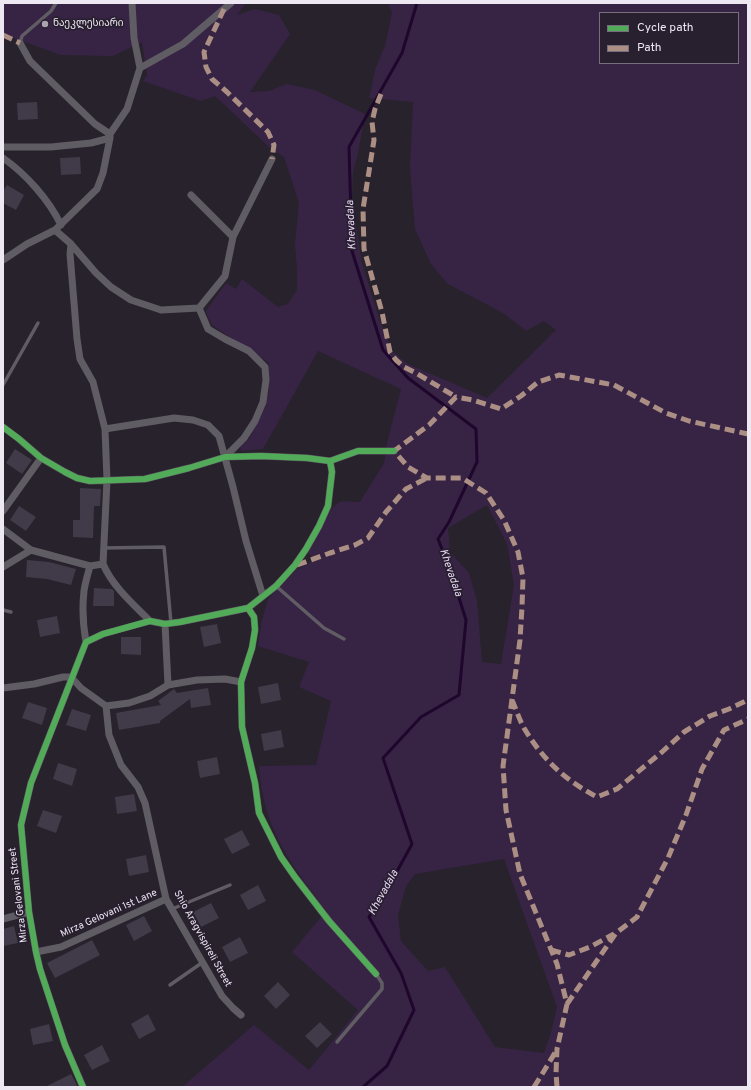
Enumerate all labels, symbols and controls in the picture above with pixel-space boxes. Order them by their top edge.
legend [599,12,739,64]
place label: ნაეკლესიარი [53,18,123,30]
marker: ნაეკლესიარი [40,19,50,29]
text: Cycle path [637,20,694,36]
text: Path [637,40,662,56]
water label: Khevadala [344,200,360,250]
water label: Khevadala [436,547,464,599]
street label: Mirza Gelovani Street [7,847,31,943]
water label: Khevadala [366,868,402,918]
street label: Mirza Gelovani 1st Lane [59,887,159,941]
street label: Shio Aragvispireli Street [170,889,234,989]

